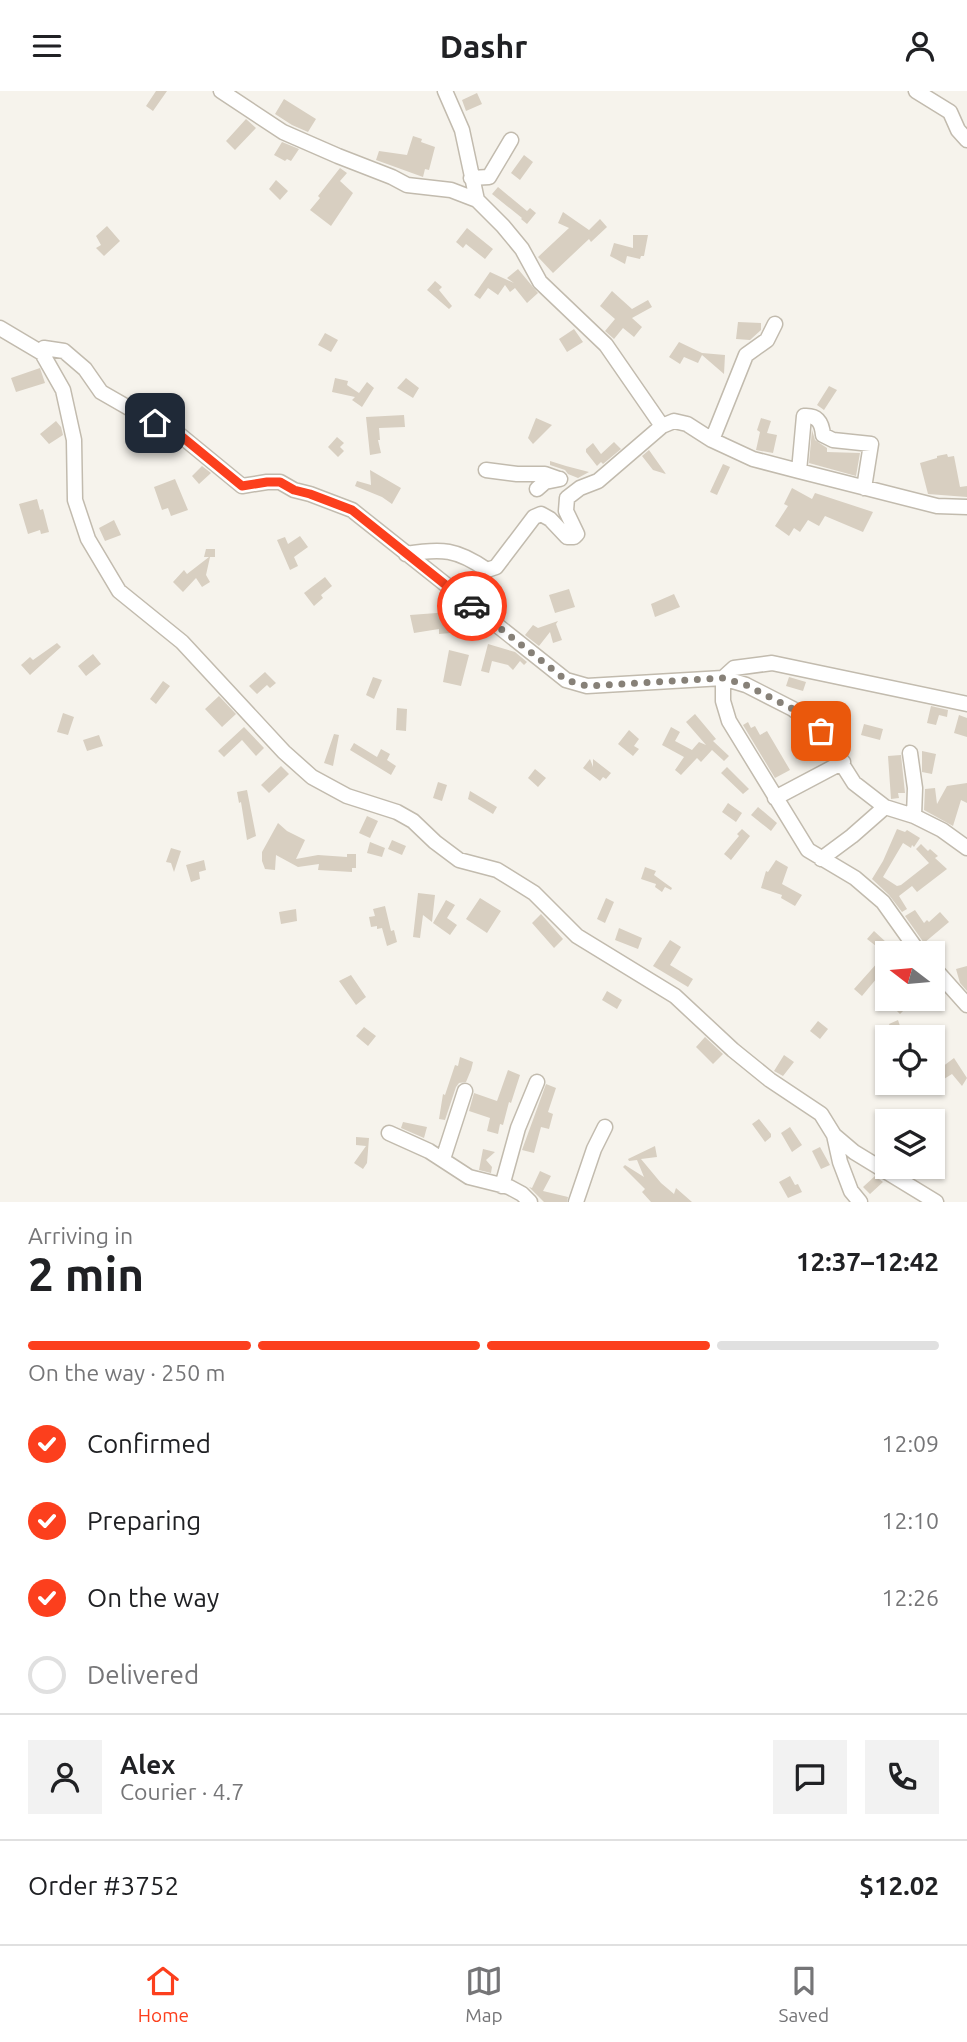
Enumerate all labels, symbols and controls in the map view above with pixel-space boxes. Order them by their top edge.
icon: menu [28,27,66,65]
icon: person [901,27,939,65]
text: Dashr [440,28,527,64]
pin [125,393,185,453]
icon: home [136,404,174,442]
courier [437,571,507,641]
icon: car [453,587,491,625]
pin [791,701,851,761]
icon: bag [802,712,840,750]
north arrow [875,941,945,1011]
map controls [875,941,945,1179]
button: locate [875,1025,945,1095]
button: layers [875,1109,945,1179]
text: Arriving in [28,1223,133,1248]
text: 12:37–12:42 [796,1247,939,1276]
text: 2 min [28,1248,144,1300]
text: On the way · 250 m [28,1360,225,1385]
icon: check [28,1425,66,1463]
text: Confirmed [87,1429,211,1458]
text: 12:09 [881,1431,939,1456]
icon: check [28,1502,66,1540]
text: Preparing [87,1506,201,1535]
text: 12:10 [881,1508,939,1533]
icon: check [28,1579,66,1617]
text: On the way [87,1583,219,1612]
text: 12:26 [881,1585,939,1610]
text: Delivered [87,1660,199,1689]
button: person [28,1740,102,1814]
button: chat [773,1740,847,1814]
button: phone [865,1740,939,1814]
text: Alex [120,1750,175,1779]
text: Courier · 4.7 [120,1779,244,1804]
text: Order #3752 [28,1871,179,1900]
text: $12.02 [859,1871,939,1900]
tab: Home [138,1962,189,2026]
tab: Map [465,1962,503,2026]
tab: Saved [779,1962,829,2026]

